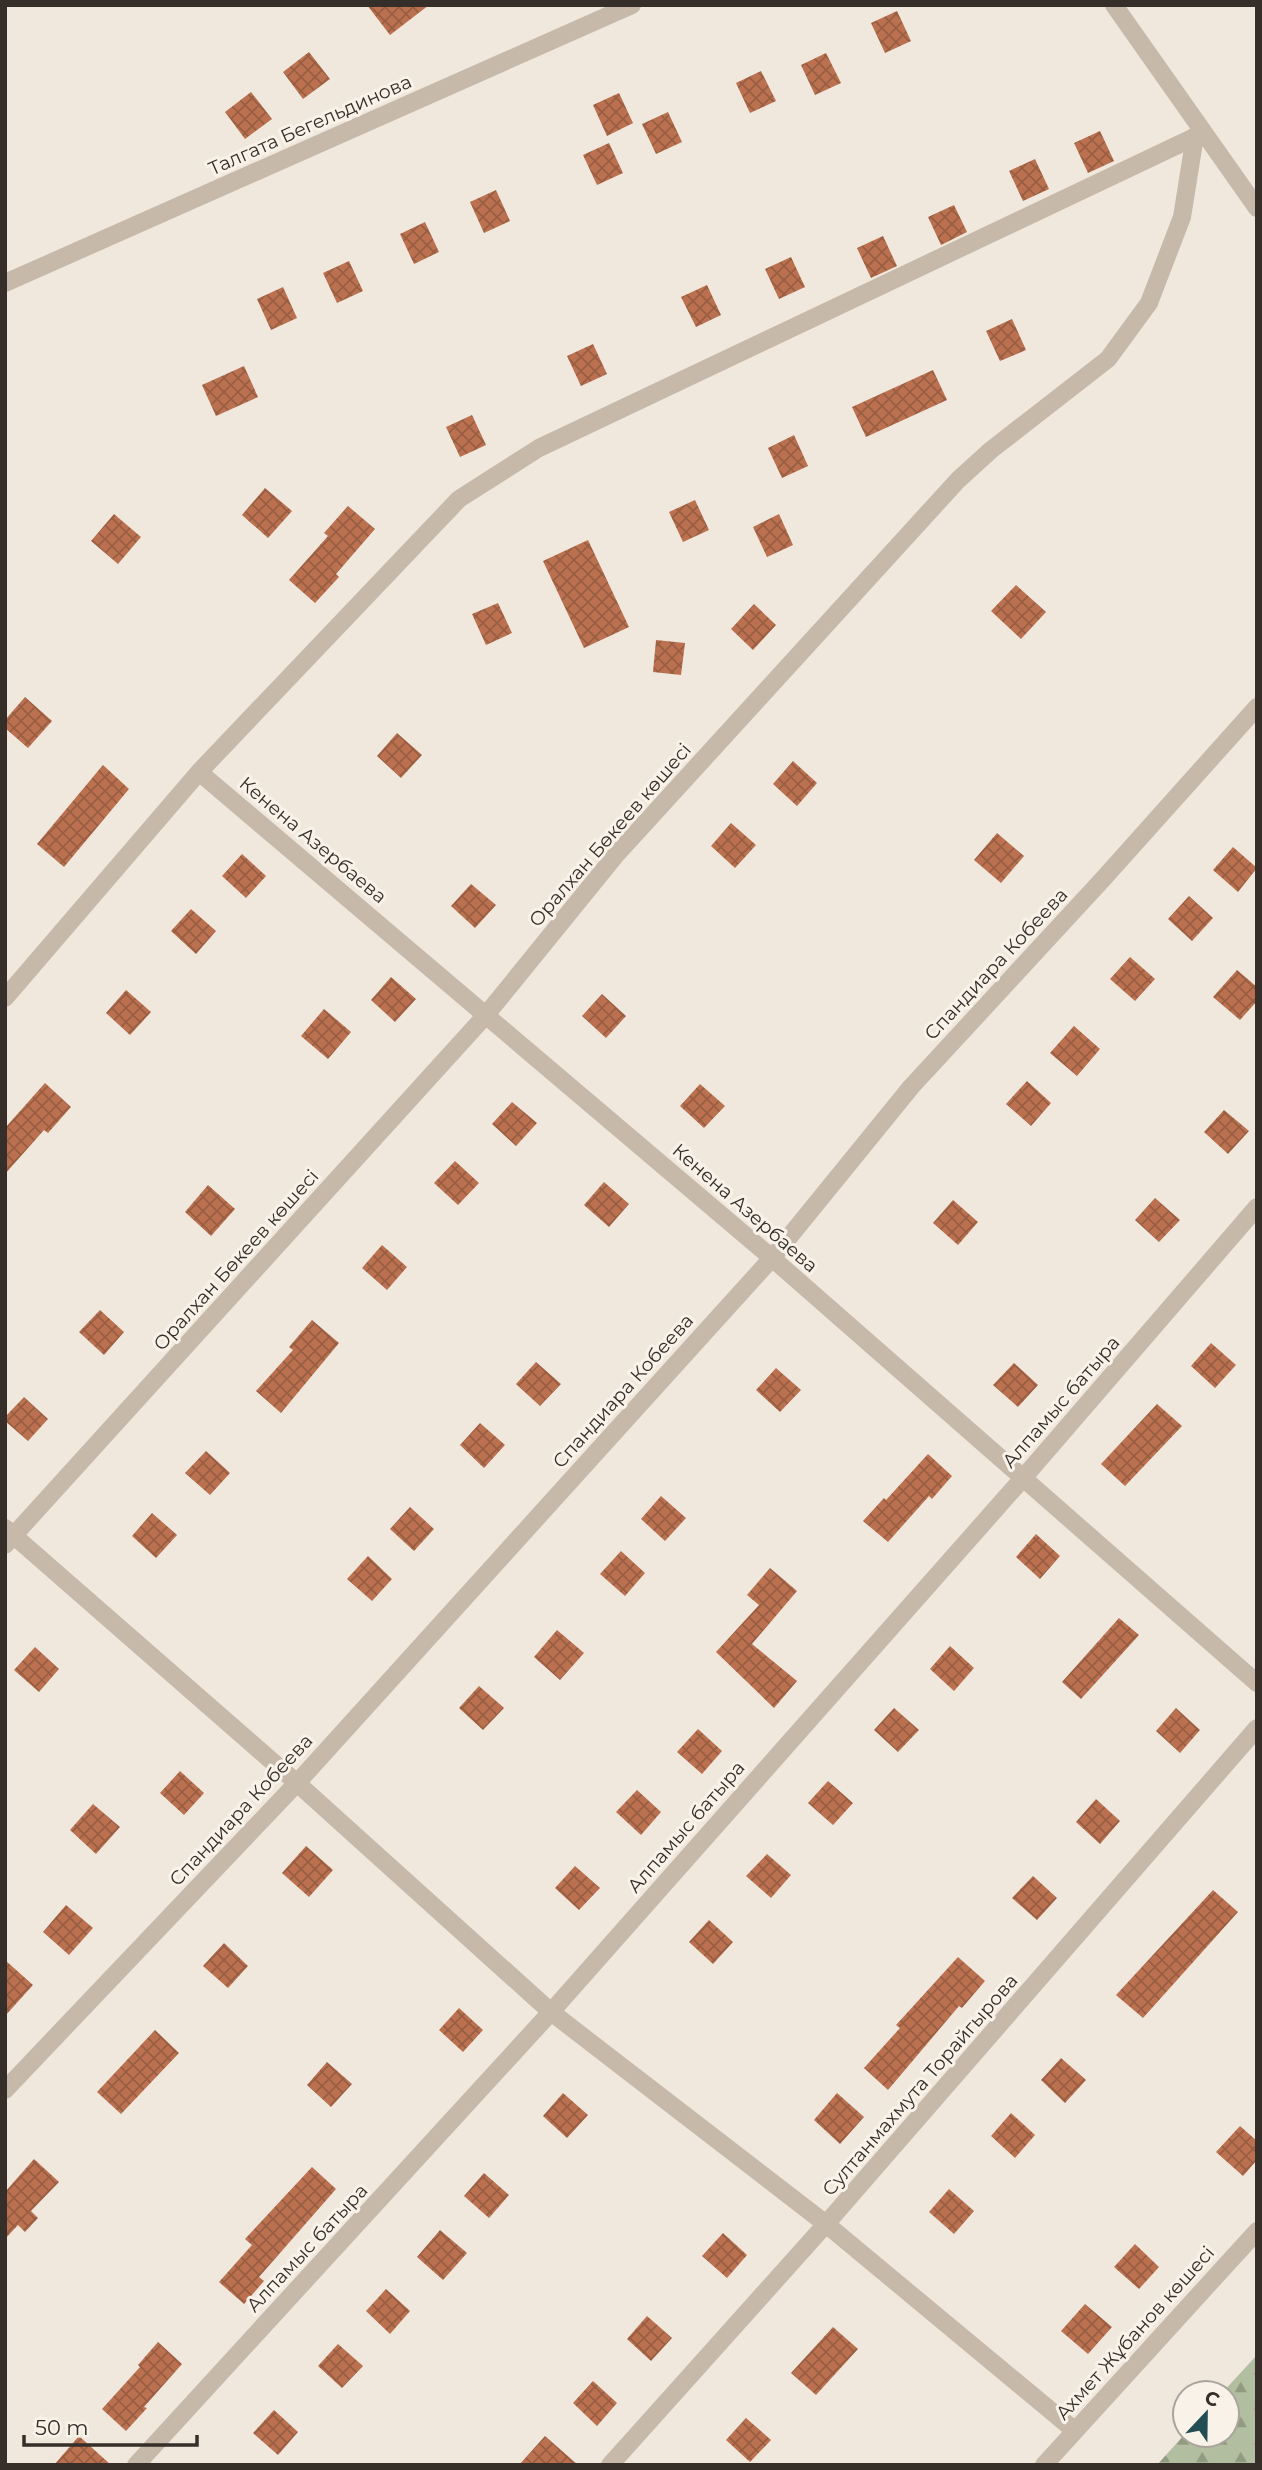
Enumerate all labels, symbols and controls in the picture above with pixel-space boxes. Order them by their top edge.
street label: Талгата Бегельдинова [205,70,415,180]
street label: Оралхан Бөкеев көшесі [524,739,696,931]
street label: Кенена Азербаева [235,772,391,908]
street label: Спандиара Кобеева [920,883,1072,1045]
street label: Кенена Азербаева [668,1139,822,1277]
street label: Оралхан Бөкеев көшесі [149,1165,323,1355]
street label: Спандиара Кобеева [548,1309,698,1473]
street label: Алпамыс батыра [998,1331,1124,1473]
street label: Спандиара Кобеева [165,1729,317,1891]
street label: Алпамыс батыра [623,1756,749,1898]
street label: Султанмахмута Торайгырова [817,1969,1023,2201]
street label: Алпамыс батыра [242,2179,372,2317]
street label: Ахмет Жұбанов көшесі [1051,2241,1219,2425]
north arrow [1171,2379,1241,2449]
text: С [1201,2385,1223,2412]
scale bar [24,2404,198,2448]
text: 50 m [35,2415,89,2440]

